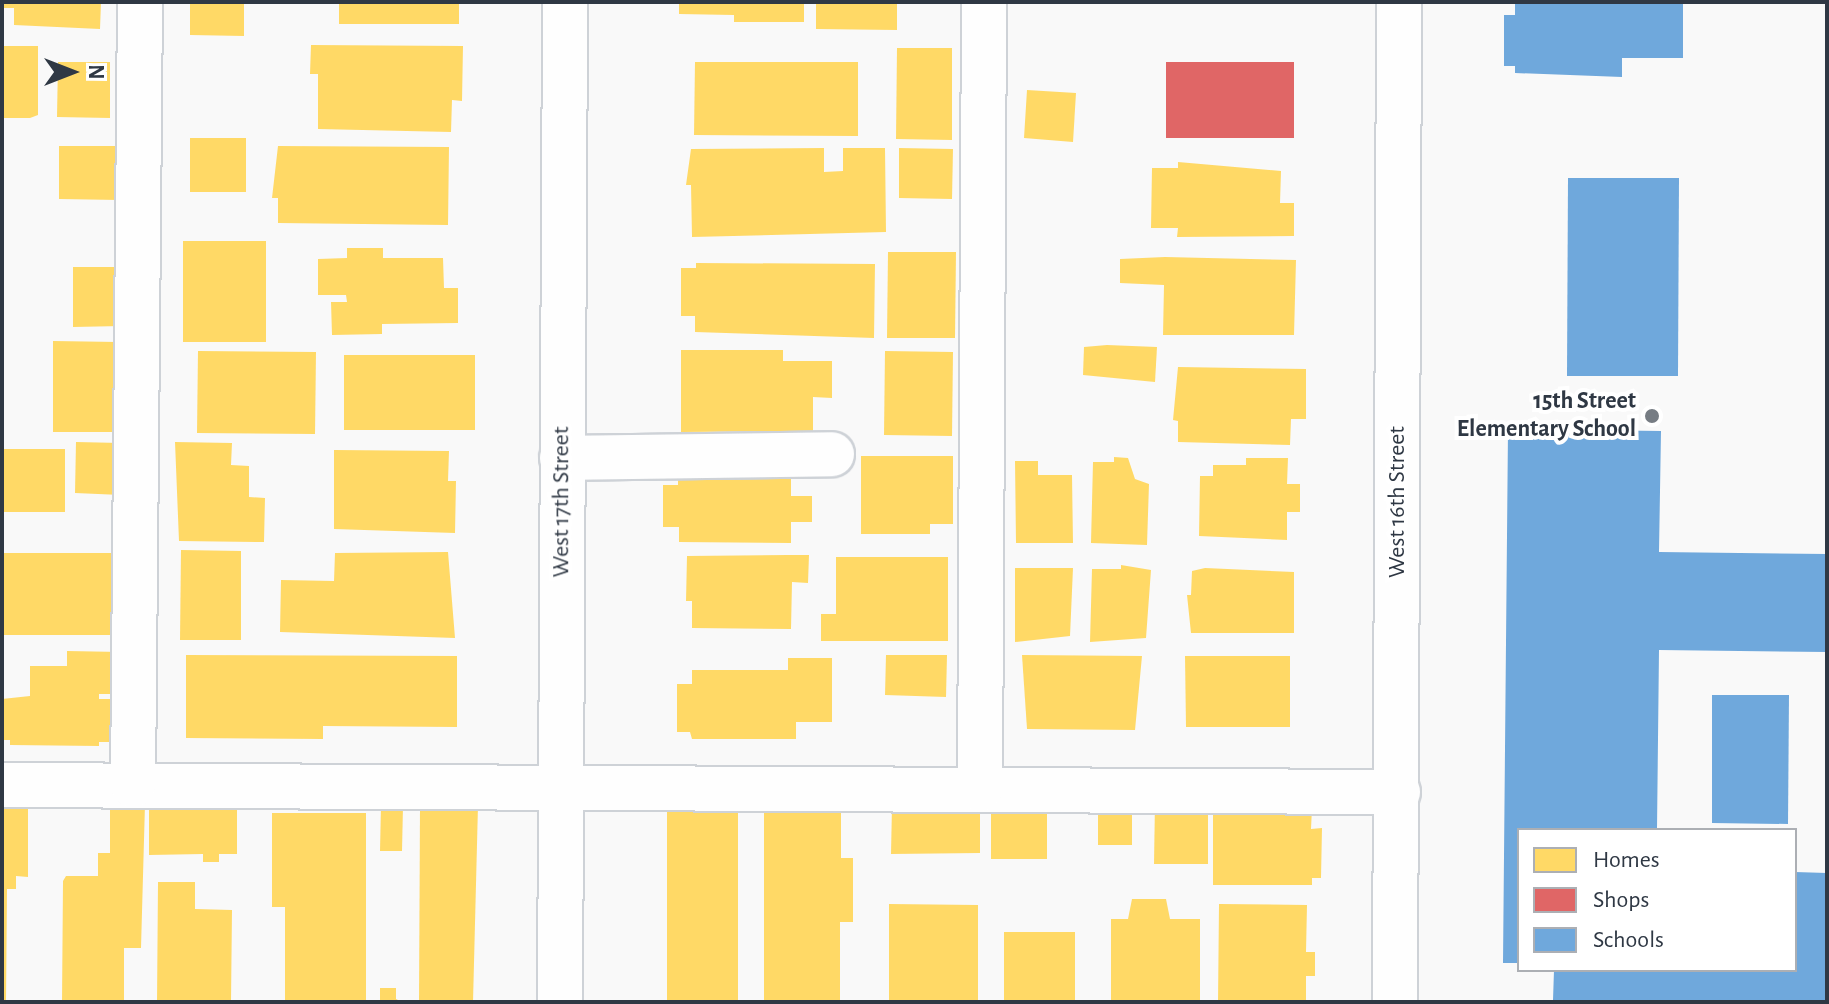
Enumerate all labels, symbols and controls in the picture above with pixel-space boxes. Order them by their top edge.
north arrow [32,32,112,112]
text: N [85,64,107,80]
place label: 15th Street Elementary School [1457,388,1636,444]
marker: 15th Street Elementary School [1643,407,1661,425]
street label: West 16th Street [1384,426,1412,578]
street label: West 17th Street [548,427,576,577]
legend [1517,828,1797,972]
text: Homes [1593,848,1660,872]
text: Shops [1593,888,1649,912]
text: Schools [1593,928,1664,952]

